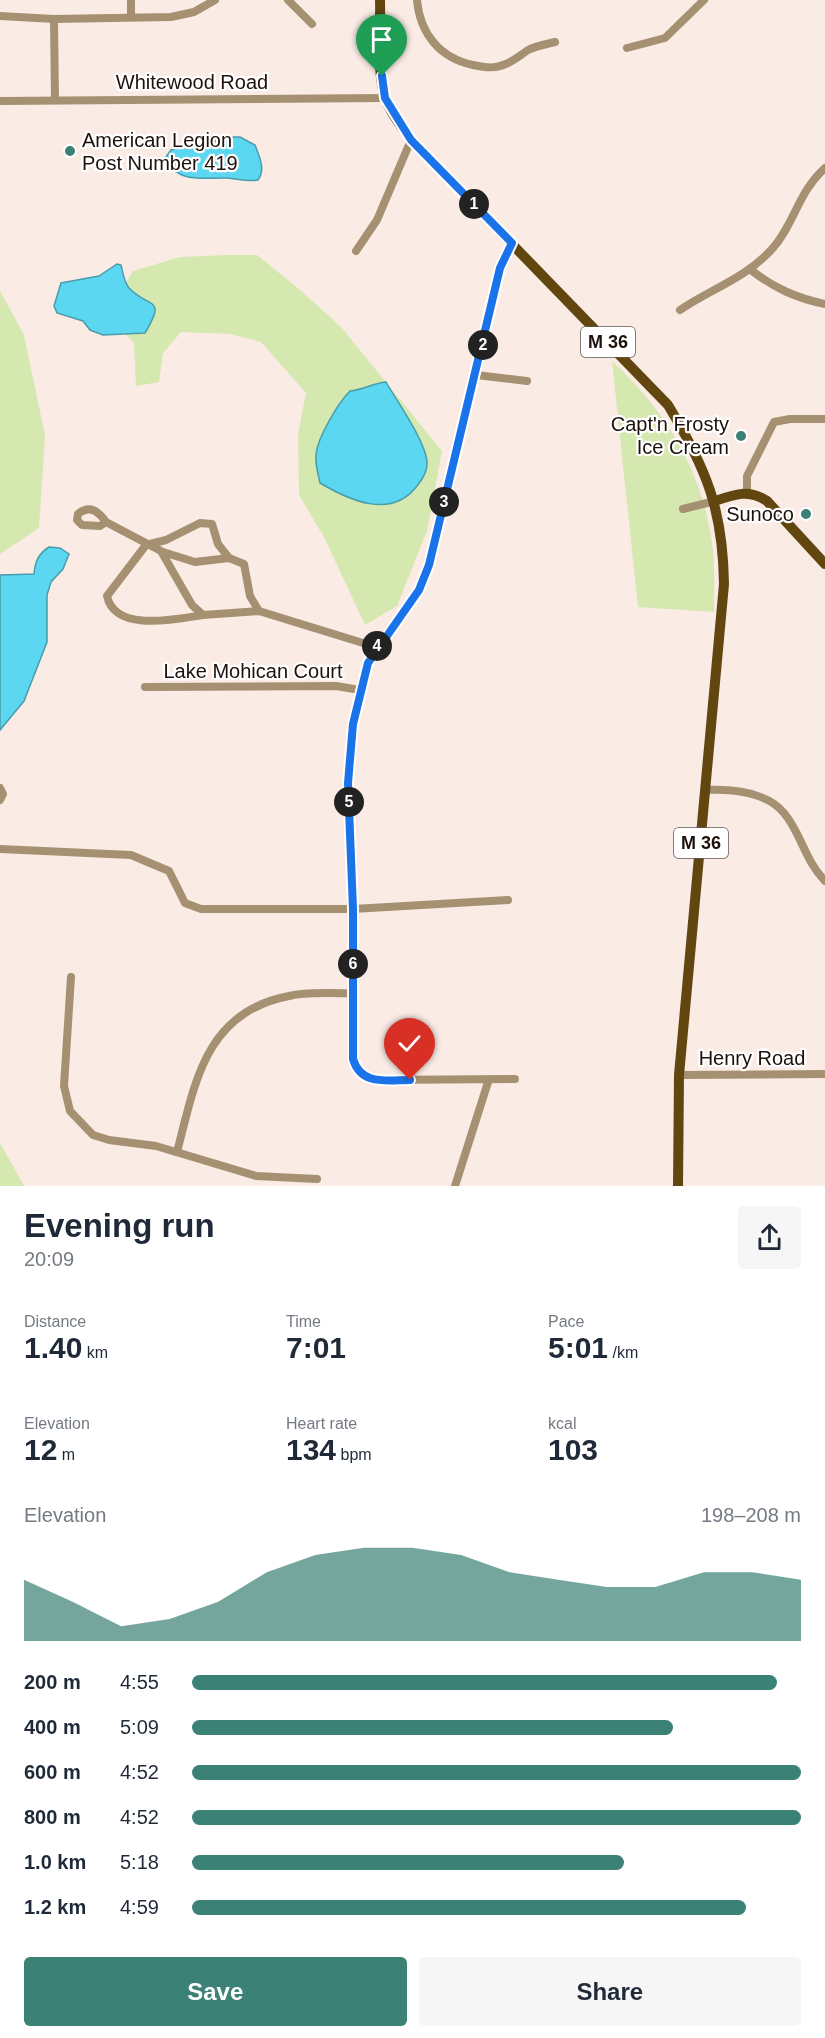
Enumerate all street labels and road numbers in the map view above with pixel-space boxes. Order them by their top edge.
street label: Whitewood Road [116,71,268,93]
road number: M 36 [581,327,635,357]
street label: Lake Mohican Court [164,660,343,682]
road number: M 36 [674,828,728,858]
street label: Henry Road [699,1047,805,1069]

